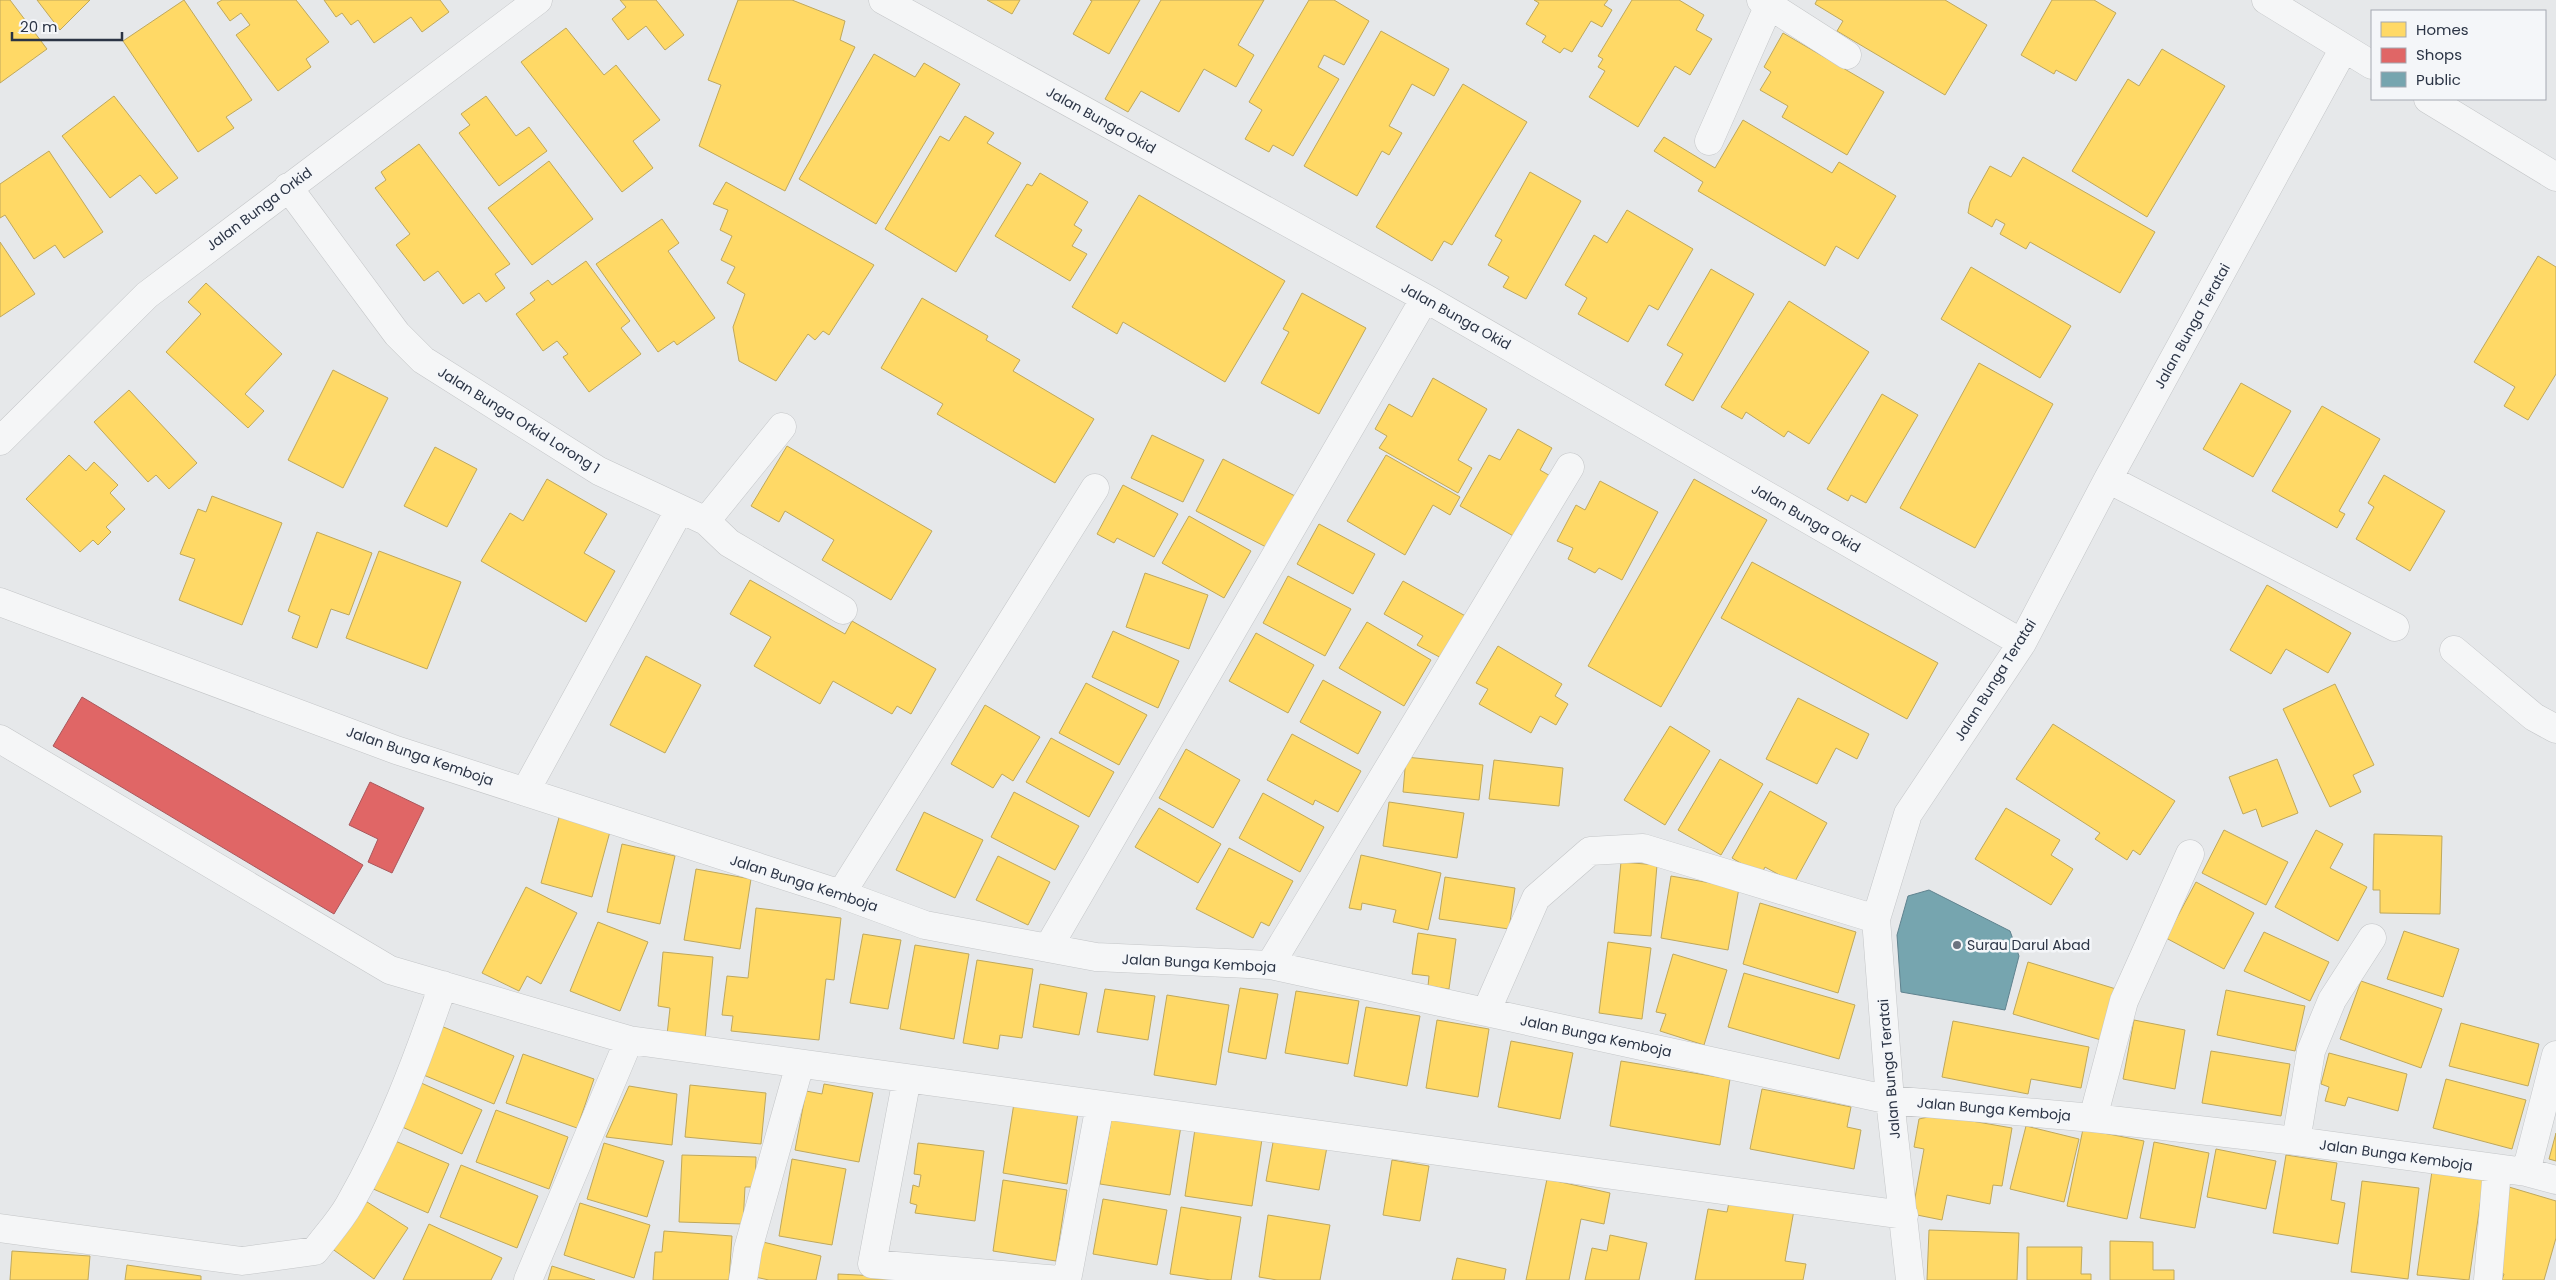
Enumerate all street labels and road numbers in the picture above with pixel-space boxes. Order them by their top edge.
street label: Jalan Bunga Okid [1042,81,1160,159]
street label: Jalan Bunga Orkid [202,162,316,256]
street label: Jalan Bunga Teratai [2149,260,2235,392]
street label: Jalan Bunga Okid [1397,277,1515,355]
street label: Jalan Bunga Orkid Lorong 1 [434,362,604,478]
street label: Jalan Bunga Okid [1748,479,1864,557]
street label: Jalan Bunga Teratai [1949,615,2041,745]
street label: Jalan Bunga Kemboja [344,721,496,791]
street label: Jalan Bunga Kemboja [727,850,881,916]
street label: Jalan Bunga Kemboja [1121,949,1277,977]
street label: Jalan Bunga Teratai [1873,998,1905,1140]
street label: Jalan Bunga Kemboja [1518,1010,1674,1062]
street label: Jalan Bunga Kemboja [1916,1092,2072,1126]
street label: Jalan Bunga Kemboja [2318,1134,2474,1176]

